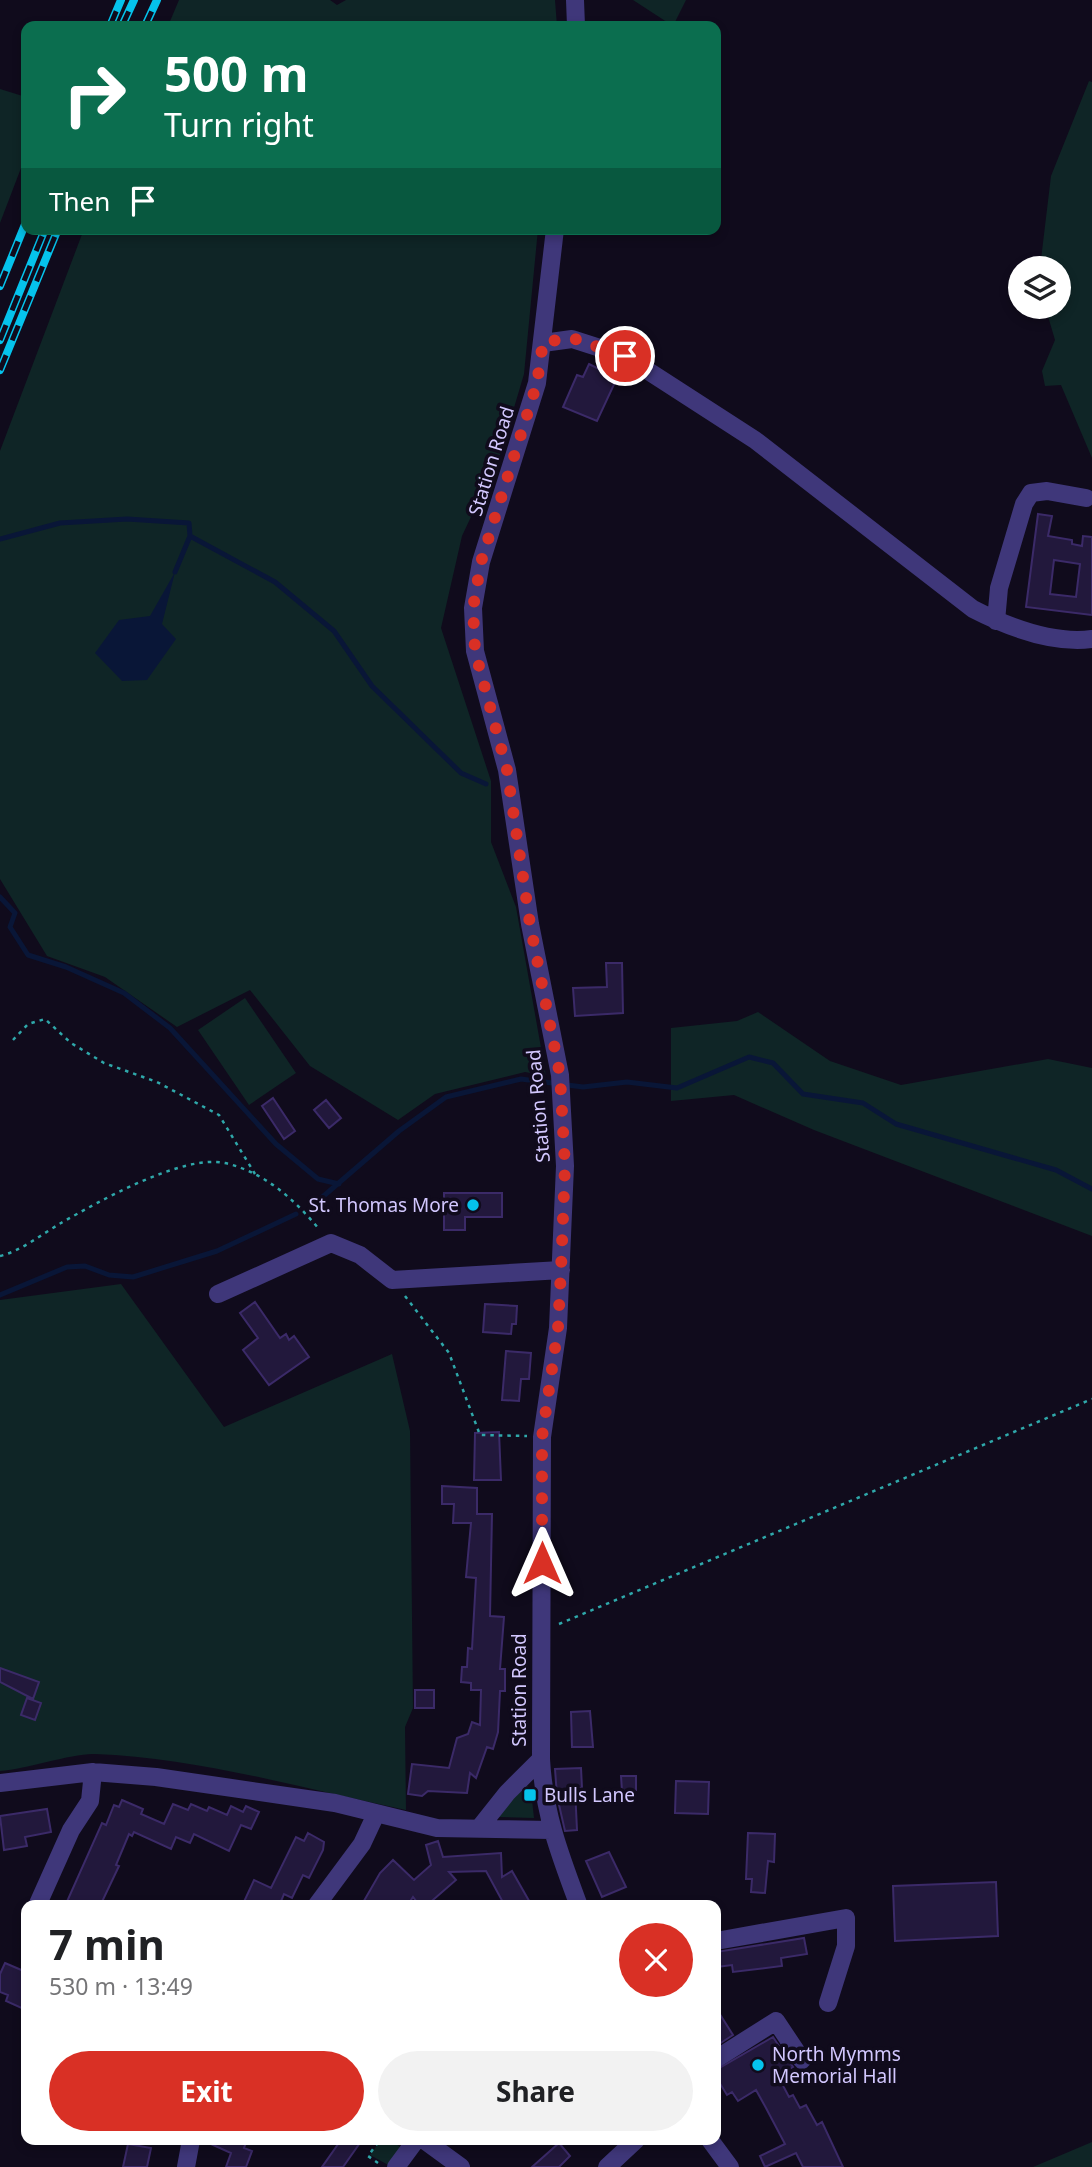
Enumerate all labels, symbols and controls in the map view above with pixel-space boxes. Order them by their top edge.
text: 500 m [164,40,309,106]
icon: right [49,49,140,140]
text: Turn right [164,103,314,146]
icon: arrive [124,182,162,220]
text: Then [49,183,110,219]
map controls [1008,256,1071,319]
button: layers [1008,256,1071,319]
pin [595,326,655,386]
icon: arrive [606,337,644,375]
street label: Station Road [462,403,520,519]
street label: Station Road [520,1048,556,1164]
place label: St. Thomas More [309,1192,459,1218]
marker: St. Thomas More [465,1197,481,1213]
position arrow [505,1526,579,1600]
street label: Station Road [506,1633,532,1747]
place label: Bulls Lane [544,1782,635,1808]
marker: Bulls Lane [522,1787,538,1803]
text: 7 min [49,1915,165,1972]
button: close [619,1923,693,1997]
text: 530 m · 13:49 [49,1970,193,2002]
place label: North Mymms Memorial Hall [772,2041,901,2089]
button: Exit [49,2051,364,2131]
button: Share [378,2051,693,2131]
marker: North Mymms Memorial Hall [750,2057,766,2073]

